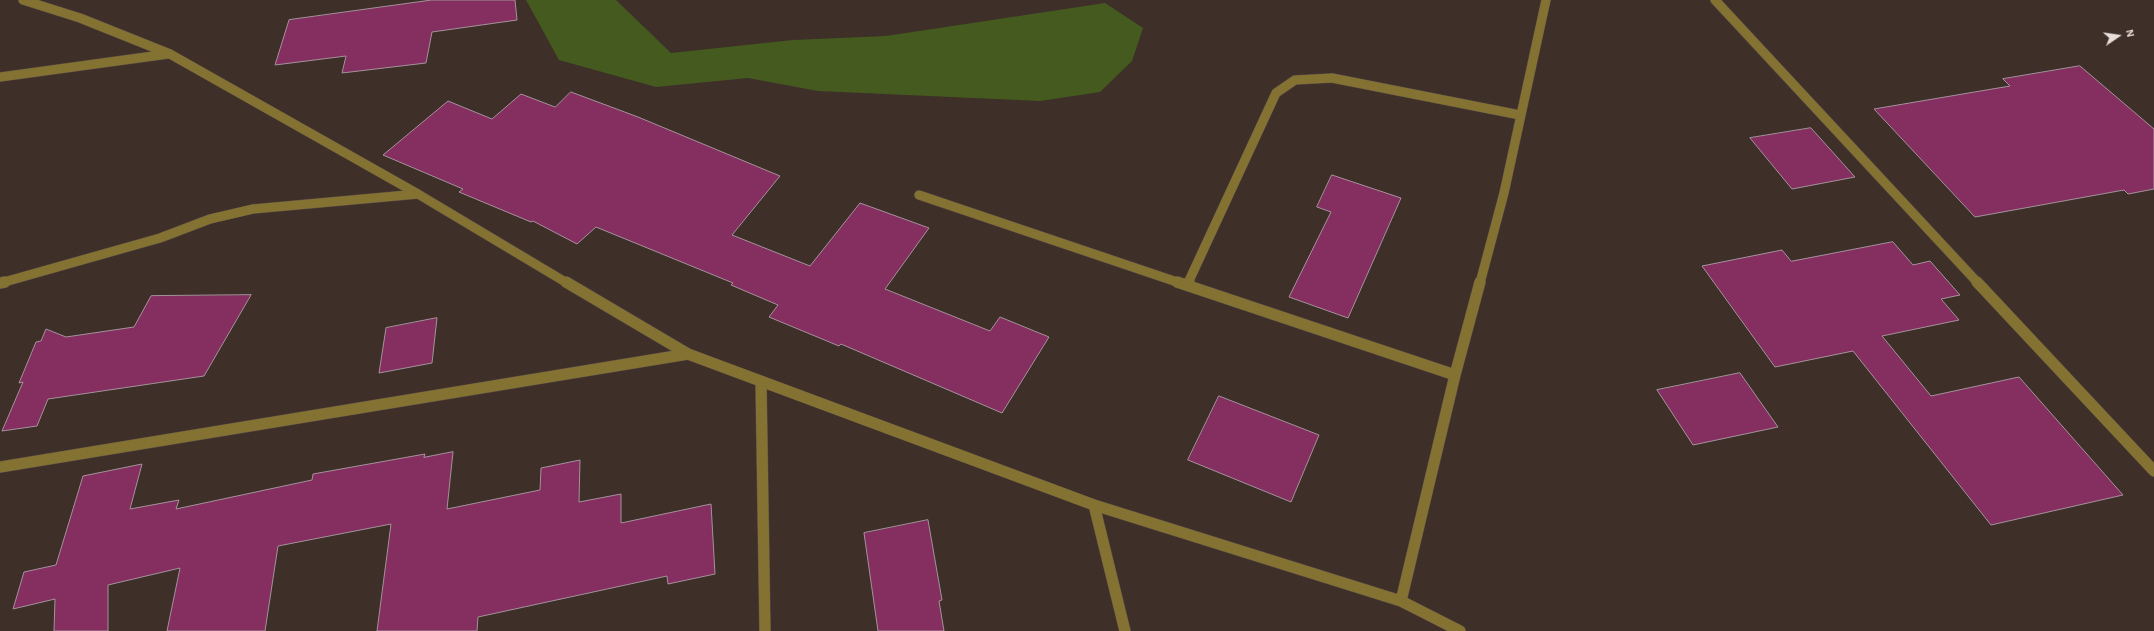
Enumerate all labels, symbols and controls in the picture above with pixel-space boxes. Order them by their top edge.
north arrow [2098,16,2138,56]
text: N [2124,28,2136,38]

